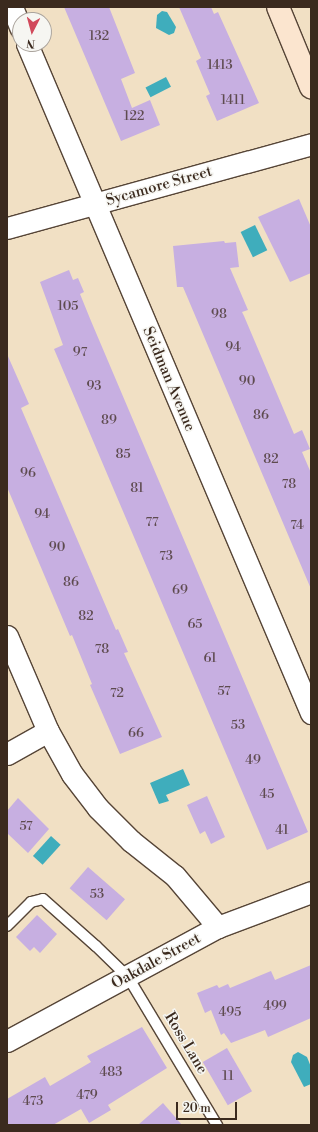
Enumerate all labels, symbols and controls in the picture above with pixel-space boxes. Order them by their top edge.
north arrow [12,12,52,52]
house number: 132 [89,28,109,44]
text: N [26,36,36,50]
house number: 1413 [207,57,233,73]
house number: 1411 [221,92,245,108]
house number: 122 [124,108,144,124]
street label: Sycamore Street [104,162,214,210]
house number: 105 [58,298,78,314]
house number: 98 [211,306,227,322]
street label: Seidman Avenue [139,324,199,434]
house number: 94 [225,339,241,355]
house number: 97 [73,344,87,360]
house number: 90 [239,373,255,389]
house number: 93 [86,378,102,394]
house number: 86 [253,407,269,423]
house number: 89 [101,412,117,428]
house number: 85 [115,446,131,462]
house number: 82 [263,451,279,467]
house number: 96 [20,465,36,481]
house number: 78 [282,476,296,492]
house number: 81 [130,480,144,496]
house number: 94 [34,506,50,522]
house number: 77 [145,514,159,530]
house number: 74 [290,517,304,533]
house number: 90 [49,539,65,555]
house number: 73 [159,548,173,564]
house number: 86 [63,574,79,590]
house number: 69 [172,582,188,598]
house number: 82 [78,608,94,624]
house number: 65 [187,616,203,632]
house number: 78 [95,641,109,657]
house number: 61 [203,650,217,666]
house number: 57 [217,683,231,699]
house number: 72 [110,685,124,701]
house number: 53 [231,717,245,733]
house number: 66 [128,725,144,741]
house number: 49 [245,752,261,768]
house number: 45 [260,786,274,802]
house number: 57 [19,818,33,834]
house number: 41 [275,822,289,838]
house number: 53 [90,886,104,902]
street label: Oakdale Street [108,929,204,993]
house number: 499 [263,998,287,1014]
house number: 495 [219,1004,241,1020]
street label: Ross Lane [161,1009,211,1077]
house number: 483 [100,1064,122,1080]
house number: 11 [222,1068,234,1084]
house number: 479 [76,1087,98,1103]
house number: 473 [23,1093,43,1109]
scale bar [178,1094,239,1120]
text: 20 m [183,1101,211,1116]

